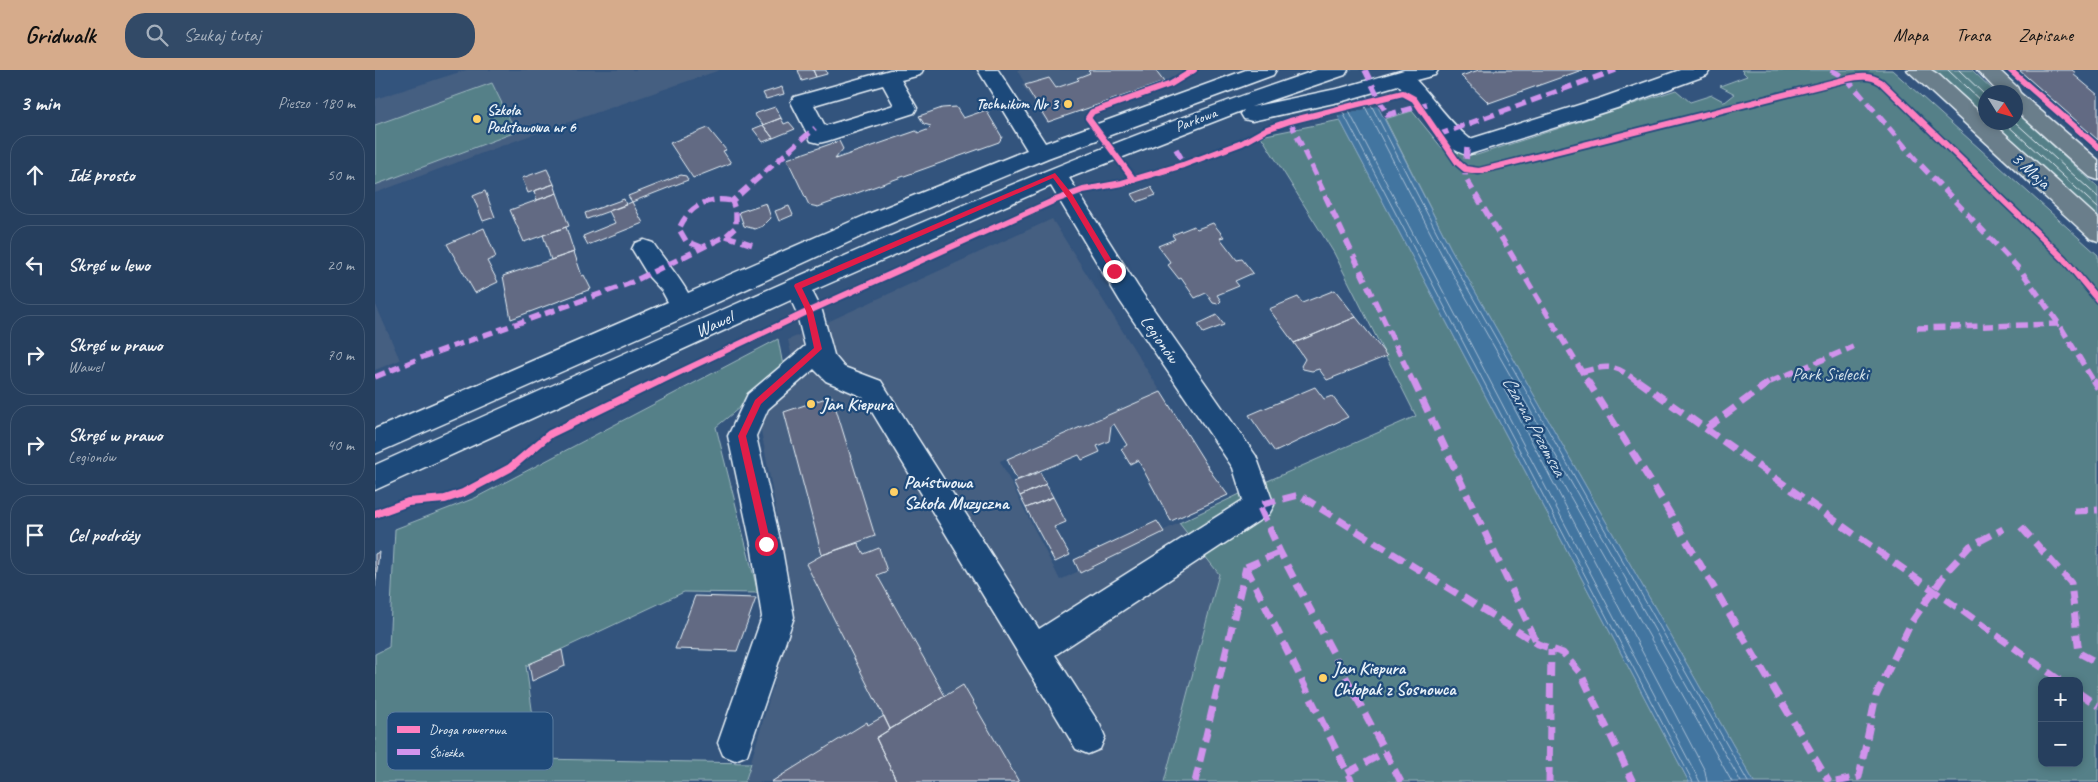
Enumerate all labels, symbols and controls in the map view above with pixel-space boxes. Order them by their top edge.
search box [125,13,475,58]
text: Gridwalk [25,20,95,50]
icon: search [143,21,171,49]
text: Szukaj tutaj [183,23,261,47]
text: Mapa [1893,24,1928,46]
text: Trasa [1956,24,1990,46]
text: Zapisane [2018,24,2073,46]
north arrow [1978,85,2023,130]
text: 3 min [20,90,60,116]
text: Pieszo · 180 m [278,93,355,113]
place label: Technikum Nr 3 [976,95,1059,114]
marker: Technikum Nr 3 [1062,98,1074,110]
place label: Szkoła Podstawowa nr 6 [487,101,577,137]
street label: Parkowa [1173,103,1221,137]
marker: Szkoła Podstawowa nr 6 [471,113,483,125]
street label: 3 Maja [2007,147,2056,194]
icon: ahead [21,161,49,189]
text: Idź prosto [68,163,135,187]
text: 50 m [327,165,354,185]
icon: left [21,251,49,279]
text: Skręć w lewo [68,253,150,277]
text: 20 m [327,255,354,275]
route end [1103,260,1126,283]
street label: Wawel [692,305,739,342]
street label: Legionów [1136,311,1185,369]
text: Skręć w prawo [68,333,163,357]
icon: right [21,341,49,369]
text: 70 m [327,345,354,365]
text: Wawel [68,357,103,377]
park label: Park Sielecki [1792,363,1871,385]
water label: Czarna Przemsza [1497,372,1572,482]
place label: Jan Kiepura [819,393,895,415]
marker: Jan Kiepura [805,398,817,410]
text: Skręć w prawo [68,423,163,447]
icon: right [21,431,49,459]
text: 40 m [327,435,354,455]
text: Legionów [68,447,115,467]
place label: Państwowa Szkoła Muzyczna [904,471,1010,514]
marker: Państwowa Szkoła Muzyczna [888,486,900,498]
icon: arrive [21,521,49,549]
text: Cel podróży [68,523,139,547]
route start [755,533,778,556]
place label: Jan Kiepura Chłopak z Sosnowca [1331,657,1457,700]
marker: Jan Kiepura Chłopak z Sosnowca [1317,672,1329,684]
map controls [2038,677,2083,767]
button: + [2038,677,2083,722]
legend [387,712,553,770]
text: Droga rowerowa [429,721,507,738]
button: − [2038,722,2083,767]
text: Ścieżka [429,744,464,761]

